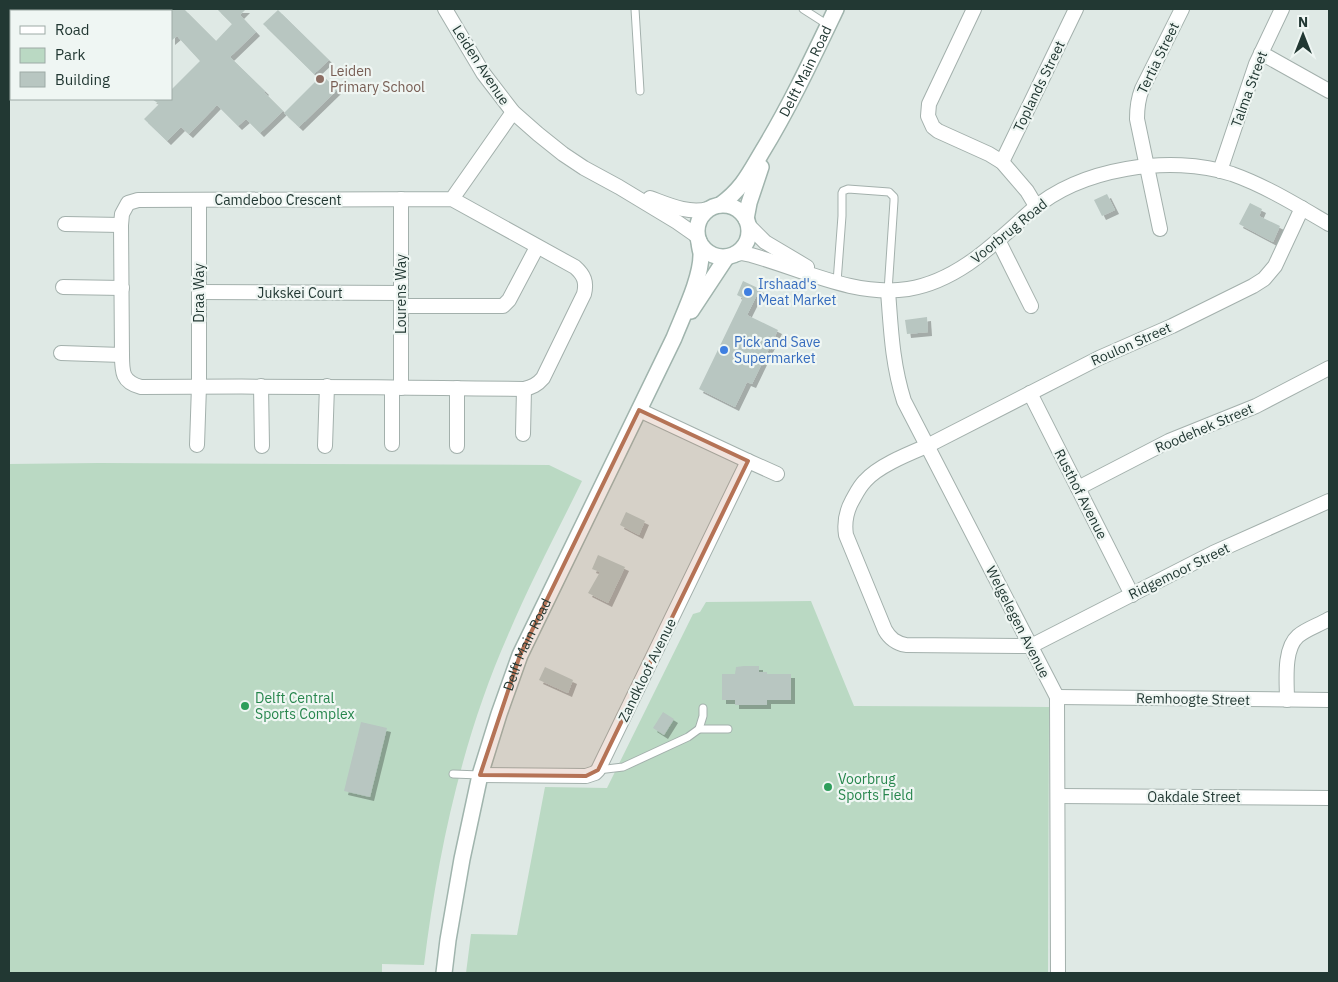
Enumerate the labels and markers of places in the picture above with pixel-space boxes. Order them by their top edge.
place label: Leiden Primary School [330,62,425,96]
marker: Leiden Primary School [314,73,326,85]
place label: Irshaad's Meat Market [758,275,837,309]
marker: Irshaad's Meat Market [742,286,754,298]
place label: Pick and Save Supermarket [734,333,821,367]
marker: Pick and Save Supermarket [718,344,730,356]
place label: Delft Central Sports Complex [255,689,355,723]
marker: Delft Central Sports Complex [239,700,251,712]
place label: Voorbrug Sports Field [838,770,913,804]
marker: Voorbrug Sports Field [822,781,834,793]

